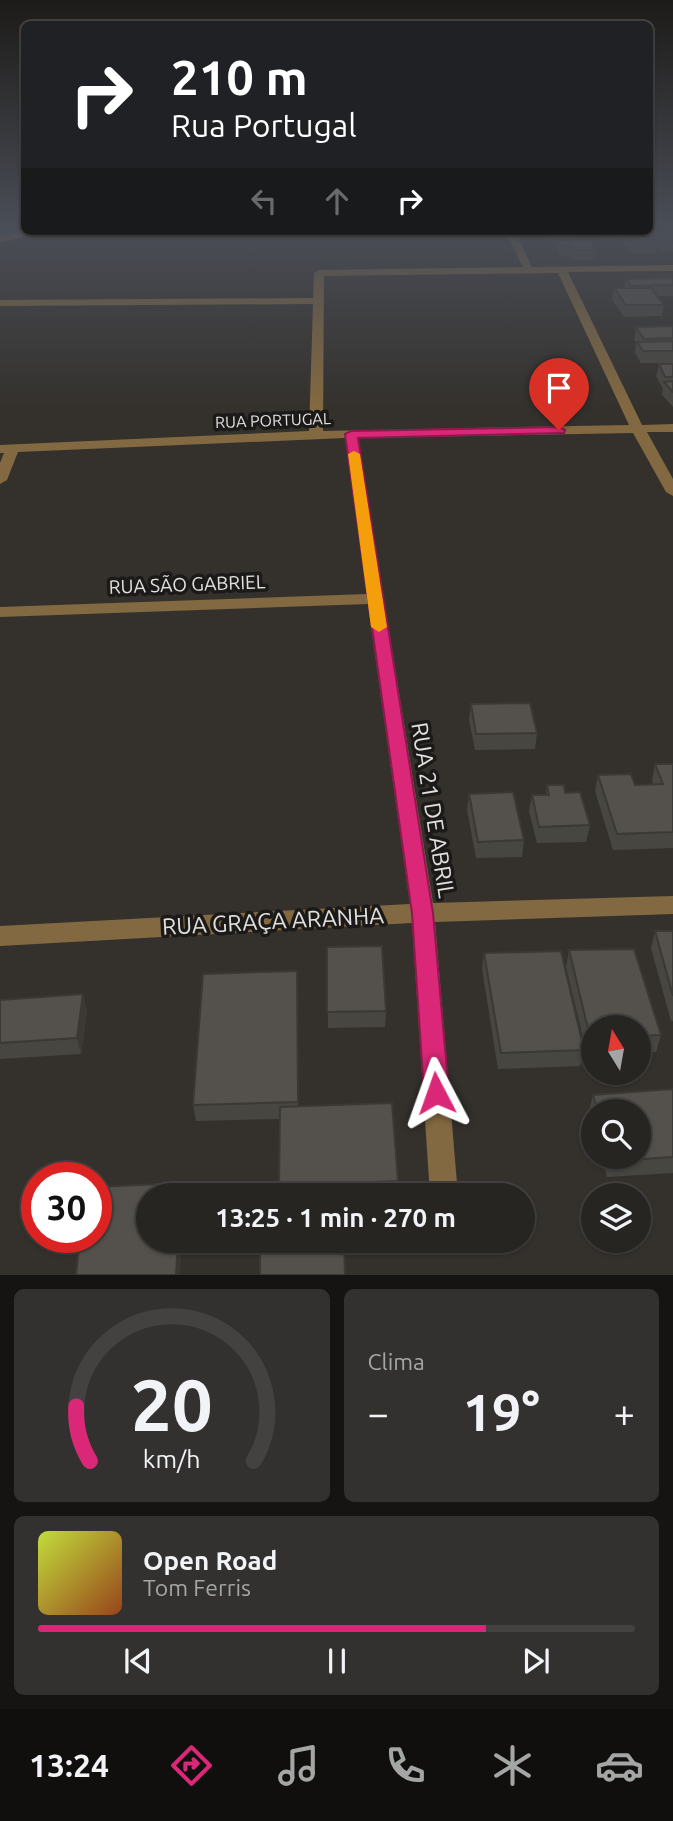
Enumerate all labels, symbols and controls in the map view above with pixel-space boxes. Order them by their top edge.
icon: right [56,49,147,140]
text: 210 m [171,49,308,104]
text: Rua Portugal [171,107,357,143]
icon: left [245,182,283,220]
icon: ahead [318,182,356,220]
icon: right [391,182,429,220]
pin [529,358,589,430]
icon: arrive [540,369,578,407]
street label: RUA PORTUGAL [215,409,331,431]
street label: RUA SÃO GABRIEL [108,570,266,598]
street label: RUA 21 DE ABRIL [407,720,460,900]
street label: RUA GRAÇA ARANHA [161,902,385,939]
north arrow [581,1015,651,1085]
map controls [581,1015,651,1253]
position arrow [399,1056,473,1130]
button: search [581,1099,651,1169]
speed limit sign: 30 [21,1162,112,1253]
button: layers [581,1183,651,1253]
text: 13:25 · 1 min · 270 m [215,1203,456,1232]
text: Clima [368,1349,425,1374]
text: 20 [131,1364,213,1446]
text: 19° [463,1383,540,1441]
text: − [368,1392,389,1434]
text: + [614,1392,635,1434]
text: km/h [143,1445,201,1473]
text: Open Road [143,1546,277,1575]
text: Tom Ferris [143,1575,251,1600]
icon: previous [119,1642,157,1680]
icon: pause [318,1642,356,1680]
icon: next [517,1642,555,1680]
icon: directions [167,1741,216,1790]
icon: music [274,1741,323,1790]
icon: phone [381,1741,430,1790]
icon: climate [488,1741,537,1790]
icon: car [595,1741,644,1790]
text: 13:24 [29,1747,109,1783]

